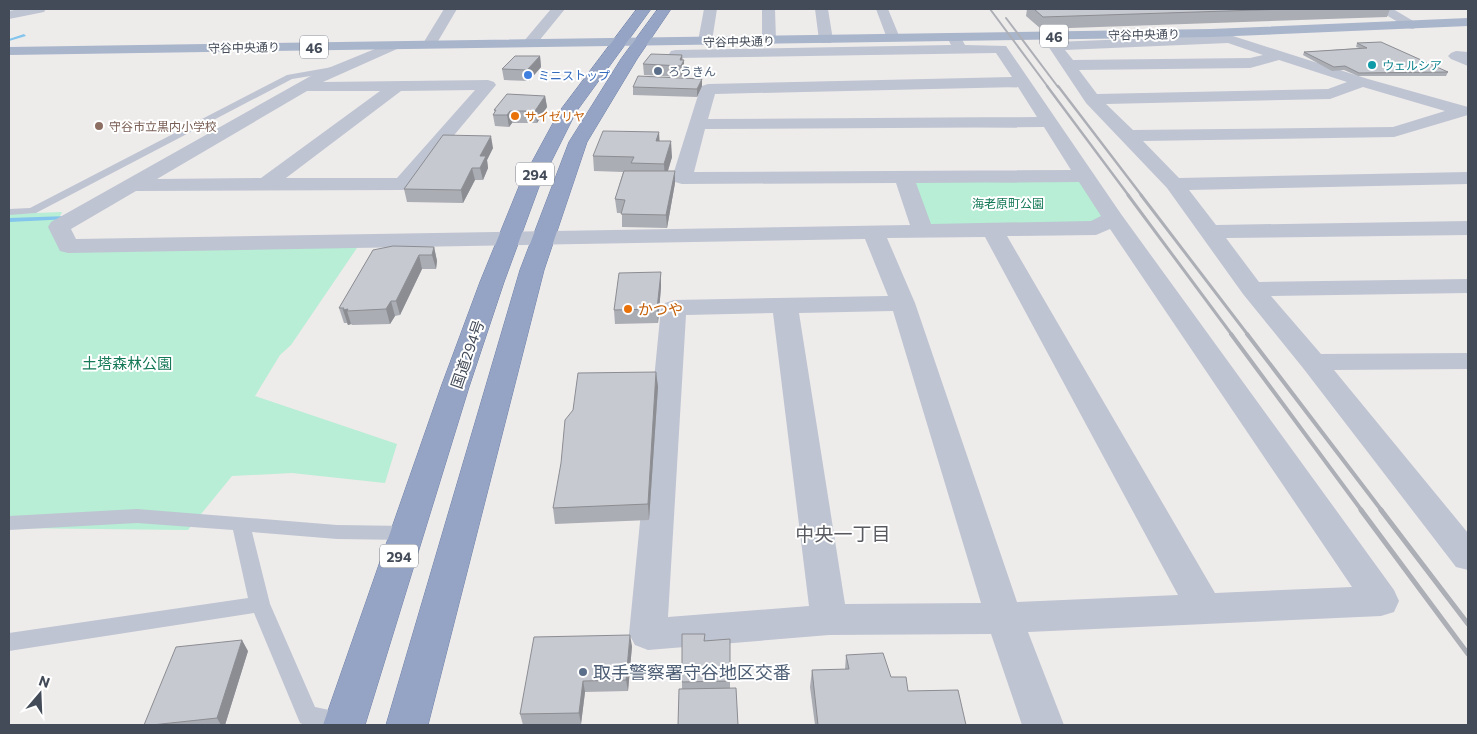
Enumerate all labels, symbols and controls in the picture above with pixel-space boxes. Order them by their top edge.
road number: 46 [1040,24,1068,48]
street label: 守谷中央通り [1108,26,1180,42]
street label: 守谷中央通り [703,33,775,49]
road number: 46 [300,36,328,58]
street label: 守谷中央通り [208,39,280,55]
place label: ウェルシア [1382,58,1442,72]
marker: ウェルシア [1366,59,1378,71]
place label: ろうきん [668,64,716,78]
marker: ろうきん [652,65,664,77]
place label: ミニストップ [538,68,610,82]
marker: ミニストップ [522,69,534,81]
place label: サイゼリヤ [525,109,585,123]
marker: サイゼリヤ [509,110,521,122]
place label: 守谷市立黒内小学校 [109,119,217,133]
marker: 守谷市立黒内小学校 [93,120,105,132]
road number: 294 [516,162,554,185]
park label: 海老原町公園 [972,196,1044,210]
place label: かつや [638,300,683,318]
marker: かつや [622,303,634,315]
street label: 国道294号 [447,317,487,391]
park label: 土塔森林公園 [82,354,172,372]
district label: 中央一丁目 [795,522,891,545]
road number: 294 [380,544,418,568]
place label: 取手警察署守谷地区交番 [593,661,791,683]
marker: 取手警察署守谷地区交番 [577,666,589,678]
north arrow [15,669,65,719]
text: N [37,671,52,691]

